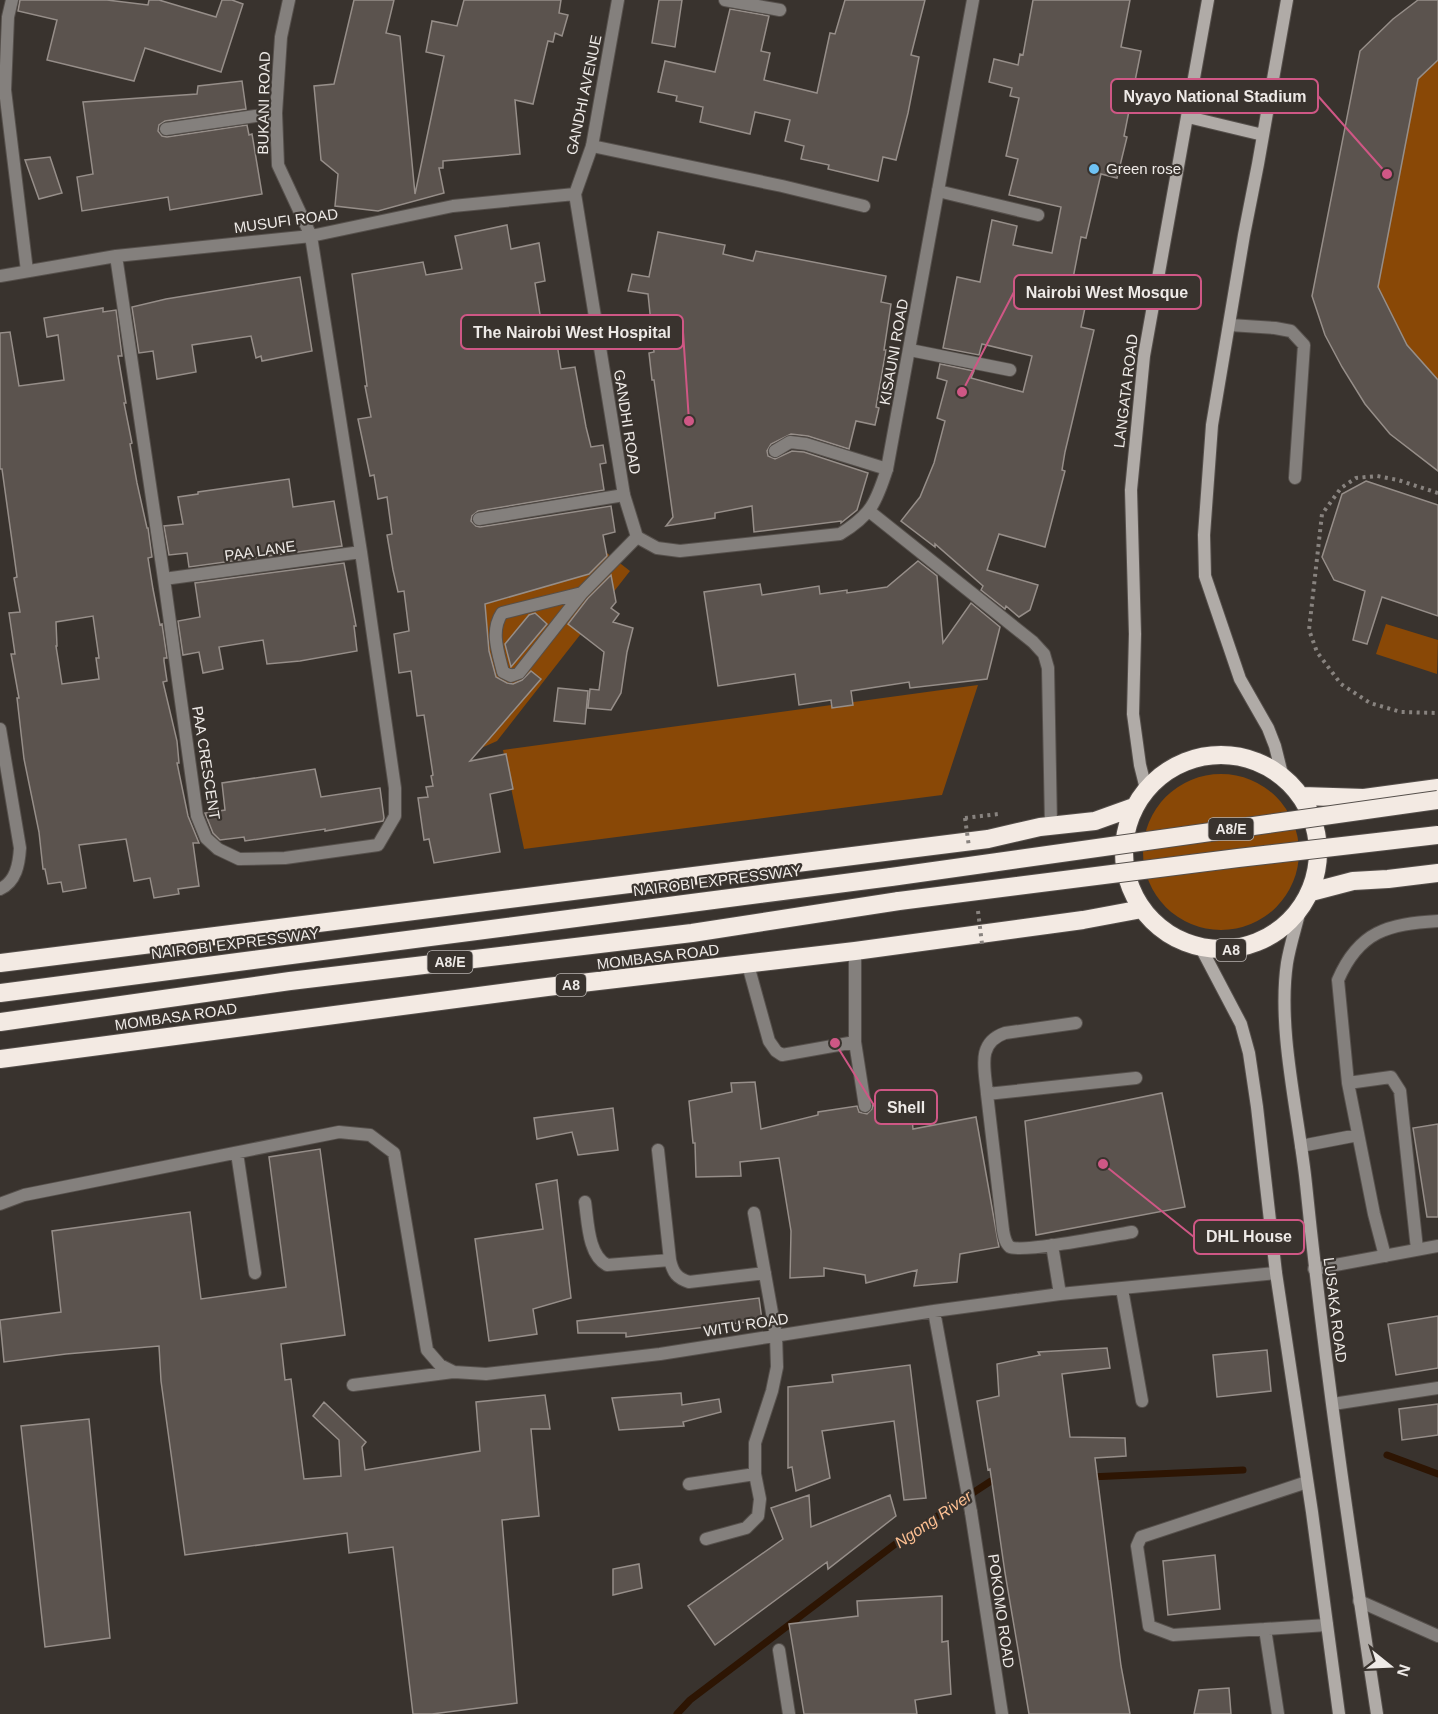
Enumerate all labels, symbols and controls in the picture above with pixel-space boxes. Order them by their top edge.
street label: GANDHI AVENUE [562,33,605,156]
street label: BUKANI ROAD [254,51,273,155]
callout: Nyayo National Stadium [1111,79,1318,113]
text: Nyayo National Stadium [1123,88,1307,105]
place label: Green rose [1106,160,1181,177]
marker: Green rose [1087,162,1101,176]
street label: MUSUFI ROAD [233,205,339,236]
callout: Nairobi West Mosque [1014,275,1201,309]
text: Nairobi West Mosque [1026,284,1188,301]
street label: KISAUNI ROAD [876,297,911,406]
callout: The Nairobi West Hospital [461,315,683,349]
text: The Nairobi West Hospital [473,324,671,341]
street label: LANGATA ROAD [1110,333,1141,449]
street label: GANDHI ROAD [611,368,644,476]
street label: PAA LANE [223,537,296,564]
street label: PAA CRESCENT [189,705,224,821]
road number: A8/E [1208,818,1254,840]
street label: NAIROBI EXPRESSWAY [632,862,802,899]
street label: NAIROBI EXPRESSWAY [150,925,320,962]
road number: A8 [1216,939,1246,961]
street label: MOMBASA ROAD [596,941,720,972]
road number: A8/E [428,951,472,973]
road number: A8 [556,974,586,996]
street label: MOMBASA ROAD [114,999,238,1034]
callout: Shell [875,1090,937,1124]
text: Shell [887,1099,925,1116]
callout: DHL House [1194,1220,1304,1254]
text: DHL House [1206,1228,1292,1245]
street label: LUSAKA ROAD [1321,1256,1350,1364]
street label: WITU ROAD [702,1309,790,1340]
water label: Ngong River [892,1487,975,1551]
street label: POKOMO ROAD [985,1553,1018,1669]
north arrow [1360,1636,1420,1696]
text: N [1394,1662,1414,1679]

